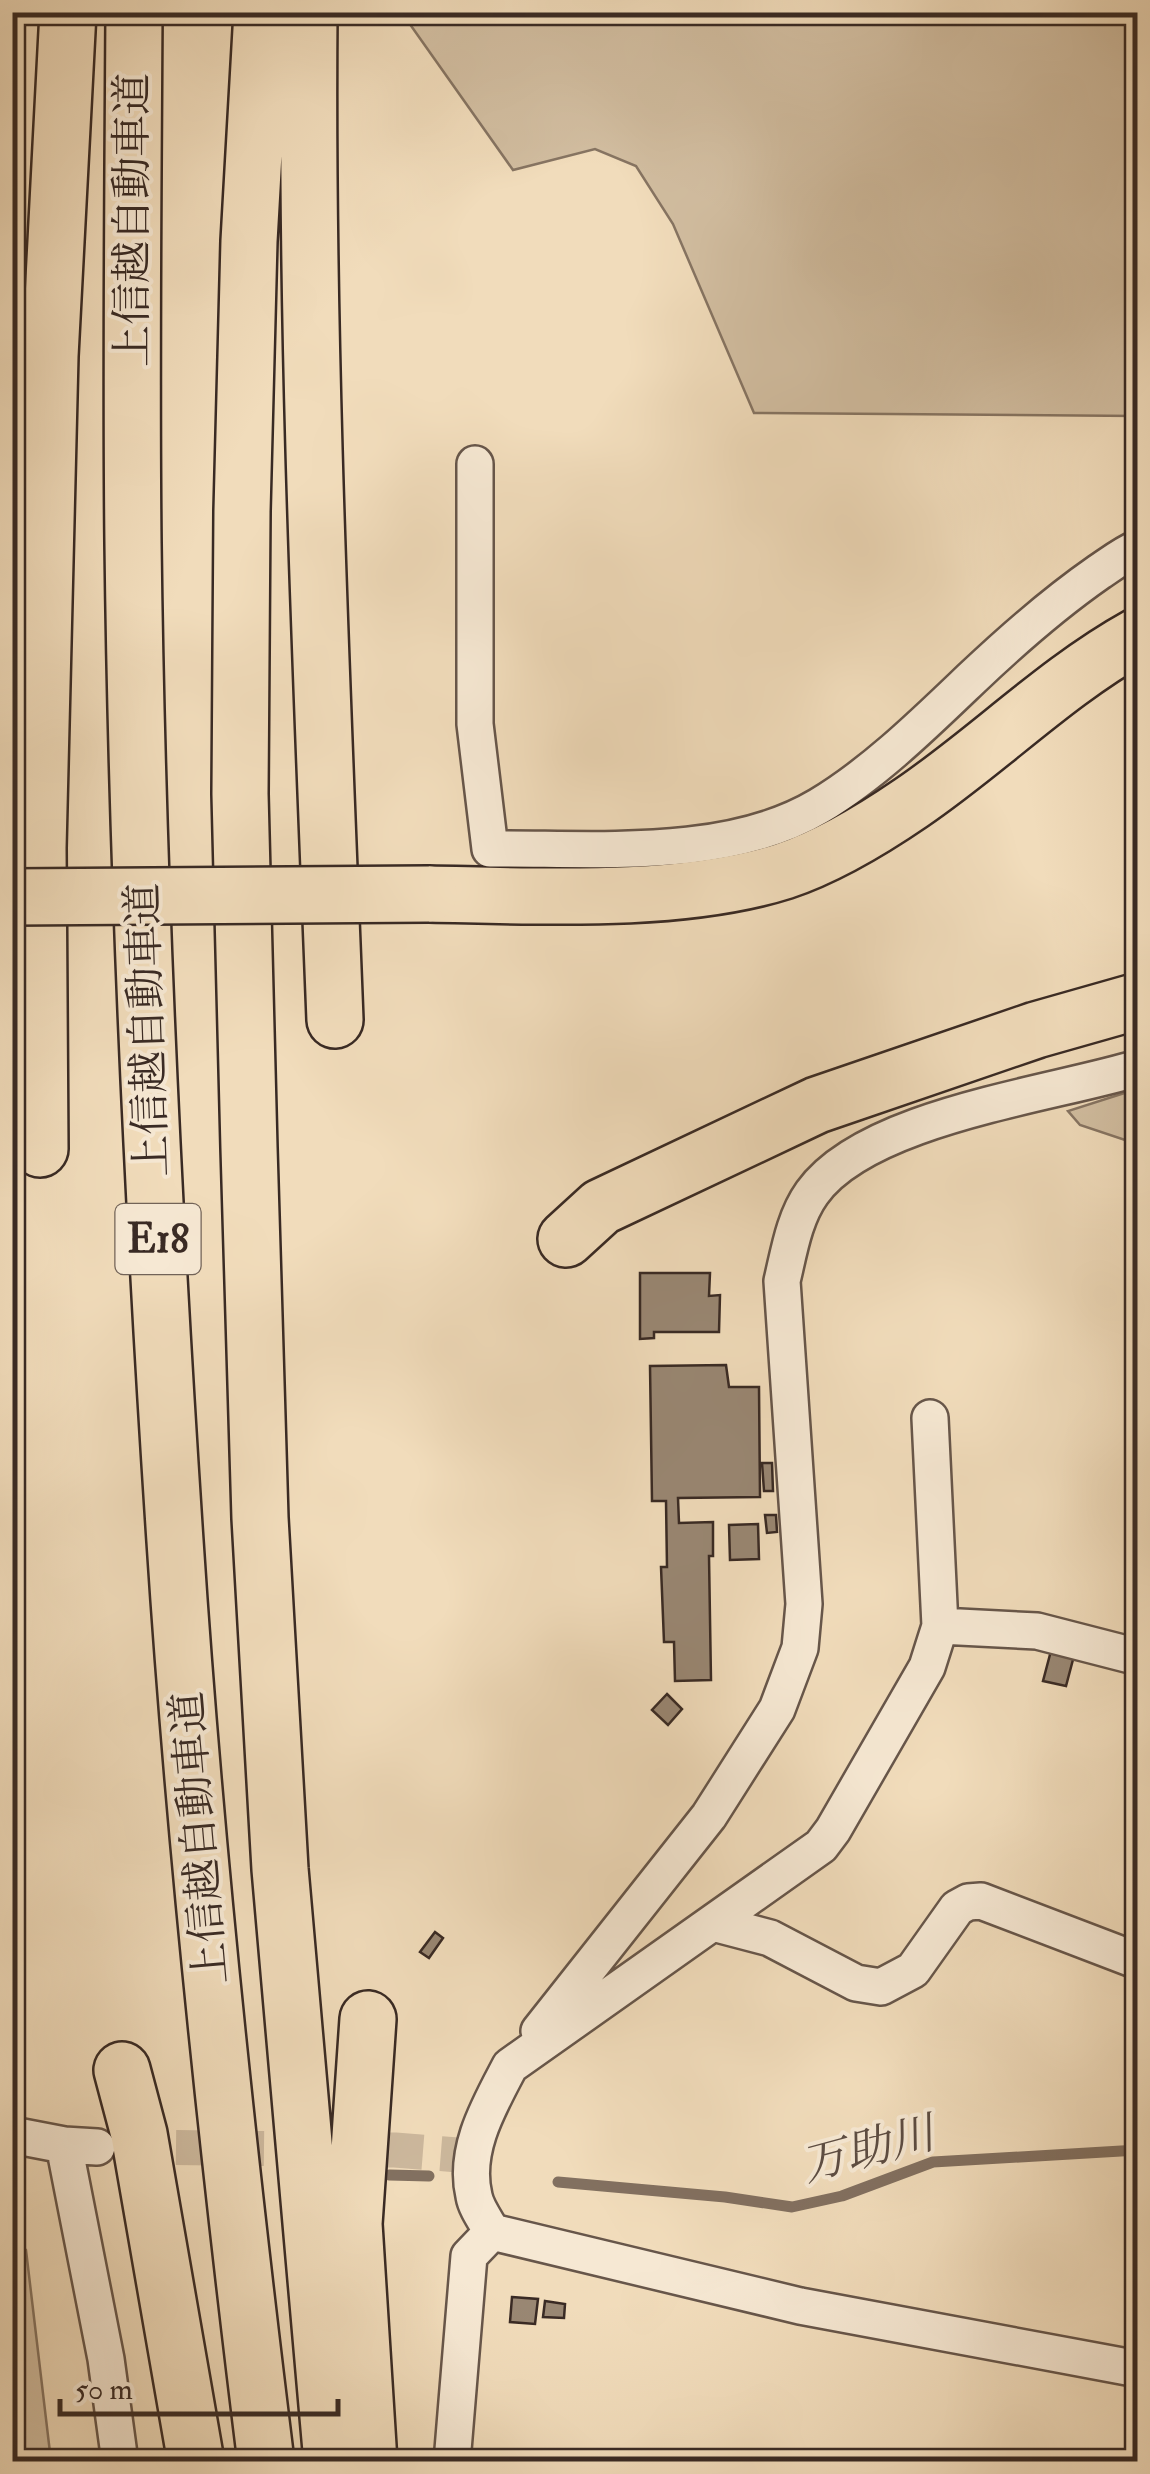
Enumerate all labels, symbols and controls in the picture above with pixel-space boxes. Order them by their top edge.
street label: 上信越自動車道 [107,73,159,367]
street label: 上信越自動車道 [117,882,179,1178]
road number: E18 [116,1204,200,1274]
street label: 上信越自動車道 [161,1689,239,1987]
water label: 万助川 [796,2104,945,2195]
scale bar [60,2354,338,2416]
text: 50 m [75,2371,133,2408]

